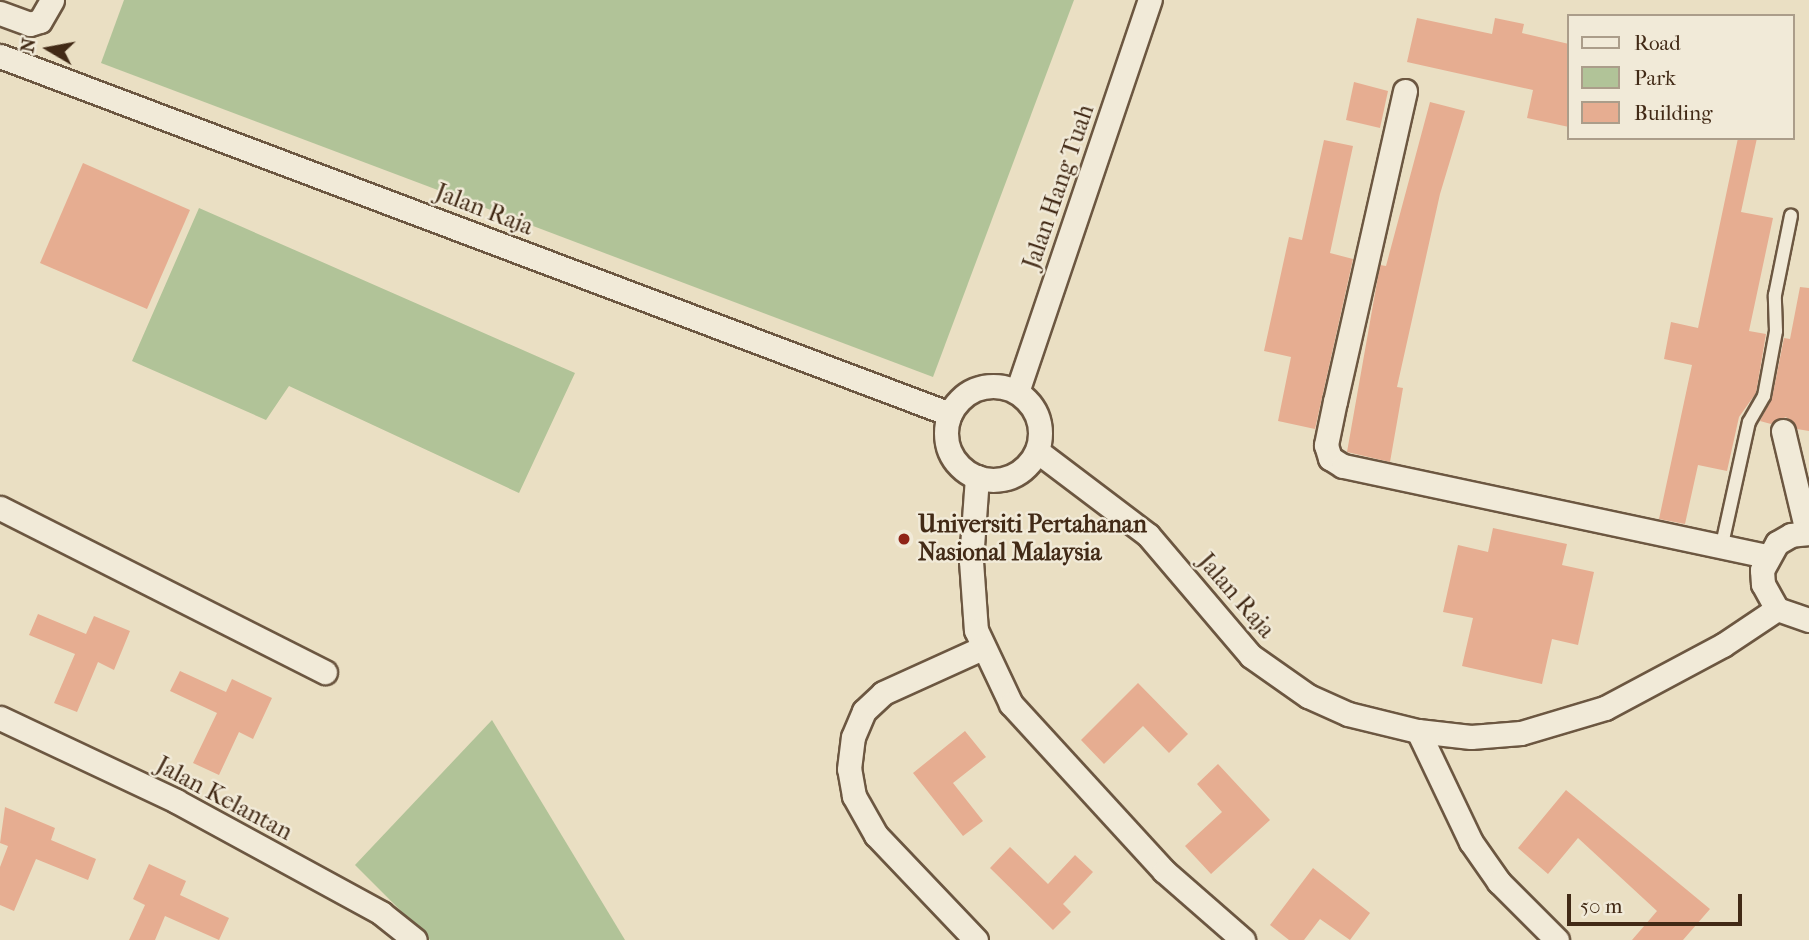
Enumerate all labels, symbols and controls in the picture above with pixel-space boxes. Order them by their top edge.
north arrow [14,14,84,84]
legend [1568,14,1795,140]
text: Road [1634,31,1681,55]
text: N [16,36,40,54]
text: Park [1634,66,1676,90]
street label: Jalan Hang Tuah [1017,101,1101,273]
text: Building [1634,101,1712,125]
street label: Jalan Raja [431,178,537,242]
place label: Universiti Pertahanan Nasional Malaysia [918,511,1147,567]
marker: Universiti Pertahanan Nasional Malaysia [896,531,912,547]
street label: Jalan Raja [1191,548,1281,644]
street label: Jalan Kelantan [151,751,297,847]
scale bar [1571,880,1746,924]
text: 50 m [1580,894,1623,918]

